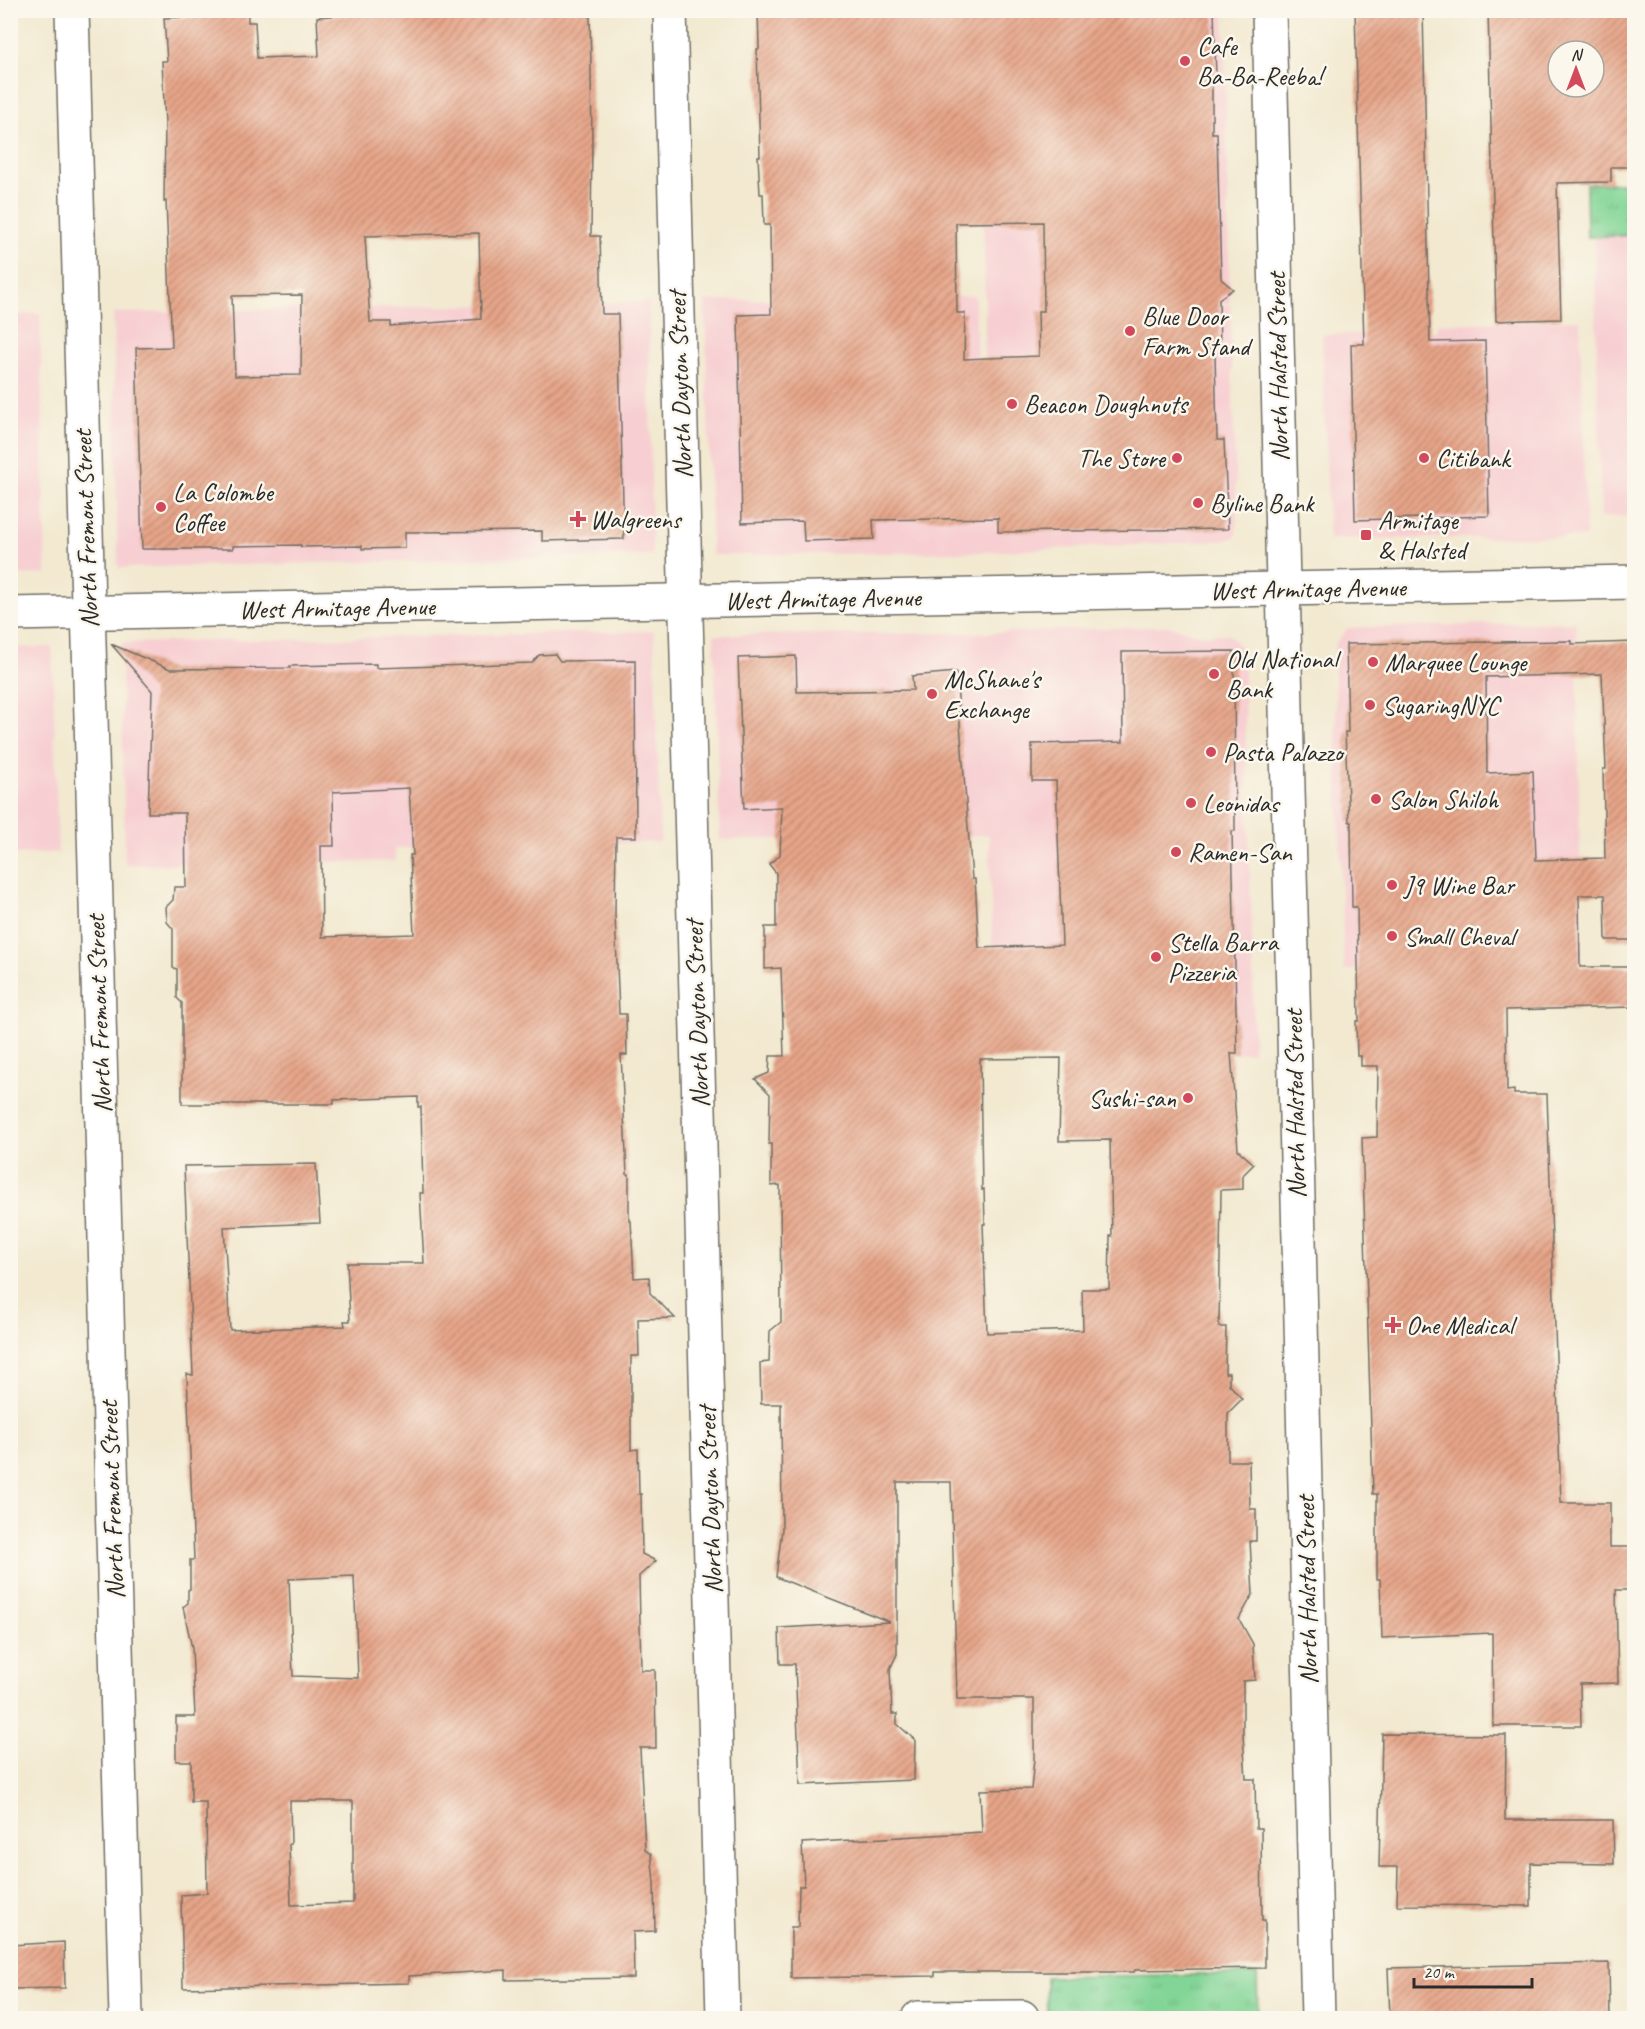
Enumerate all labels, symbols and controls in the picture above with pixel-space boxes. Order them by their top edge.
place label: Cafe Ba-Ba-Reeba! [1197,30,1327,93]
north arrow [1546,39,1606,99]
text: N [1571,45,1584,65]
marker: Cafe Ba-Ba-Reeba! [1178,54,1192,68]
street label: North Halsted Street [1260,270,1296,462]
street label: North Dayton Street [660,287,700,479]
place label: Blue Door Farm Stand [1142,300,1253,363]
marker: Blue Door Farm Stand [1123,324,1137,338]
place label: Beacon Doughnuts [1024,388,1189,421]
marker: Beacon Doughnuts [1005,397,1019,411]
street label: North Fremont Street [66,427,106,629]
place label: The Store [1078,442,1167,475]
place label: Citibank [1436,442,1512,475]
marker: The Store [1170,451,1184,465]
marker: Citibank [1417,451,1431,465]
place label: La Colombe Coffee [173,476,275,539]
place label: Byline Bank [1210,487,1315,520]
marker: Byline Bank [1191,496,1205,510]
marker: La Colombe Coffee [154,500,168,514]
place label: Walgreens [590,503,683,536]
place label: Armitage & Halsted [1378,504,1469,567]
marker: Walgreens [571,512,585,526]
marker: Armitage & Halsted [1359,528,1373,542]
street label: West Armitage Avenue [1210,571,1408,607]
street label: West Armitage Avenue [725,581,923,617]
street label: West Armitage Avenue [239,590,437,626]
place label: Old National Bank [1226,643,1342,706]
place label: Marquee Lounge [1385,646,1529,679]
marker: Marquee Lounge [1366,655,1380,669]
place label: McShane's Exchange [944,663,1042,726]
marker: Old National Bank [1207,667,1221,681]
marker: McShane's Exchange [925,687,939,701]
place label: SugaringNYC [1382,689,1502,722]
marker: SugaringNYC [1363,698,1377,712]
place label: Pasta Palazzo [1223,736,1345,769]
marker: Pasta Palazzo [1204,745,1218,759]
place label: Salon Shiloh [1388,783,1499,816]
place label: Leonidas [1203,787,1281,820]
marker: Salon Shiloh [1369,792,1383,806]
marker: Leonidas [1184,796,1198,810]
place label: Ramen-San [1188,836,1293,869]
marker: Ramen-San [1169,845,1183,859]
place label: J9 Wine Bar [1402,869,1516,902]
marker: J9 Wine Bar [1385,878,1399,892]
street label: North Fremont Street [79,912,119,1114]
street label: North Dayton Street [677,916,717,1108]
place label: Small Cheval [1404,920,1519,953]
place label: Stella Barra Pizzeria [1168,926,1280,989]
marker: Small Cheval [1385,929,1399,943]
marker: Stella Barra Pizzeria [1149,950,1163,964]
street label: North Halsted Street [1277,1007,1313,1199]
place label: Sushi-san [1088,1082,1176,1115]
marker: Sushi-san [1181,1091,1195,1105]
place label: One Medical [1406,1309,1518,1342]
marker: One Medical [1384,1316,1402,1334]
street label: North Fremont Street [92,1398,132,1600]
street label: North Dayton Street [690,1402,730,1594]
street label: North Halsted Street [1289,1493,1325,1685]
scale bar [1414,1951,1532,1989]
text: 20 m [1423,1961,1456,1983]

